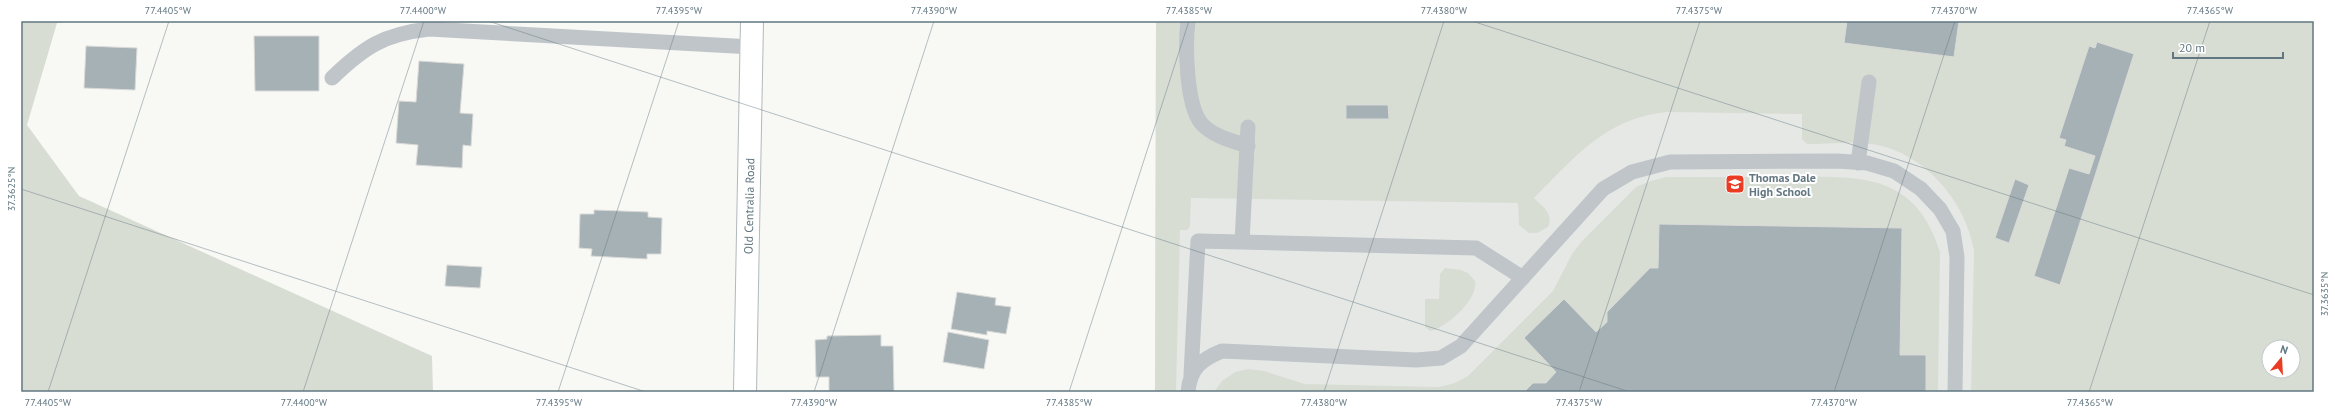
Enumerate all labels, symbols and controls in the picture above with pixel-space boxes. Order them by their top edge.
text: 77.4405°W [145,4,192,17]
text: 77.4400°W [400,4,447,17]
text: 77.4395°W [656,4,703,17]
text: 77.4390°W [911,4,958,17]
text: 77.4385°W [1166,4,1213,17]
text: 77.4380°W [1421,4,1468,17]
text: 77.4375°W [1676,4,1723,17]
text: 77.4370°W [1931,4,1978,17]
text: 77.4365°W [2187,4,2234,17]
scale bar [2173,34,2283,60]
text: 20 m [2179,40,2205,55]
street label: Old Centralia Road [740,158,757,254]
text: 37.3625°N [5,167,18,211]
place label: Thomas Dale High School [1749,170,1816,199]
school or university icon: Thomas Dale High School [1724,173,1746,195]
text: 37.3635°N [2318,272,2331,316]
north arrow [2261,339,2301,379]
text: N [2278,342,2290,357]
text: 77.4405°W [25,396,72,409]
text: 77.4400°W [281,396,328,409]
text: 77.4395°W [536,396,583,409]
text: 77.4390°W [791,396,838,409]
text: 77.4385°W [1046,396,1093,409]
text: 77.4380°W [1301,396,1348,409]
text: 77.4375°W [1556,396,1603,409]
text: 77.4370°W [1811,396,1858,409]
text: 77.4365°W [2067,396,2114,409]

